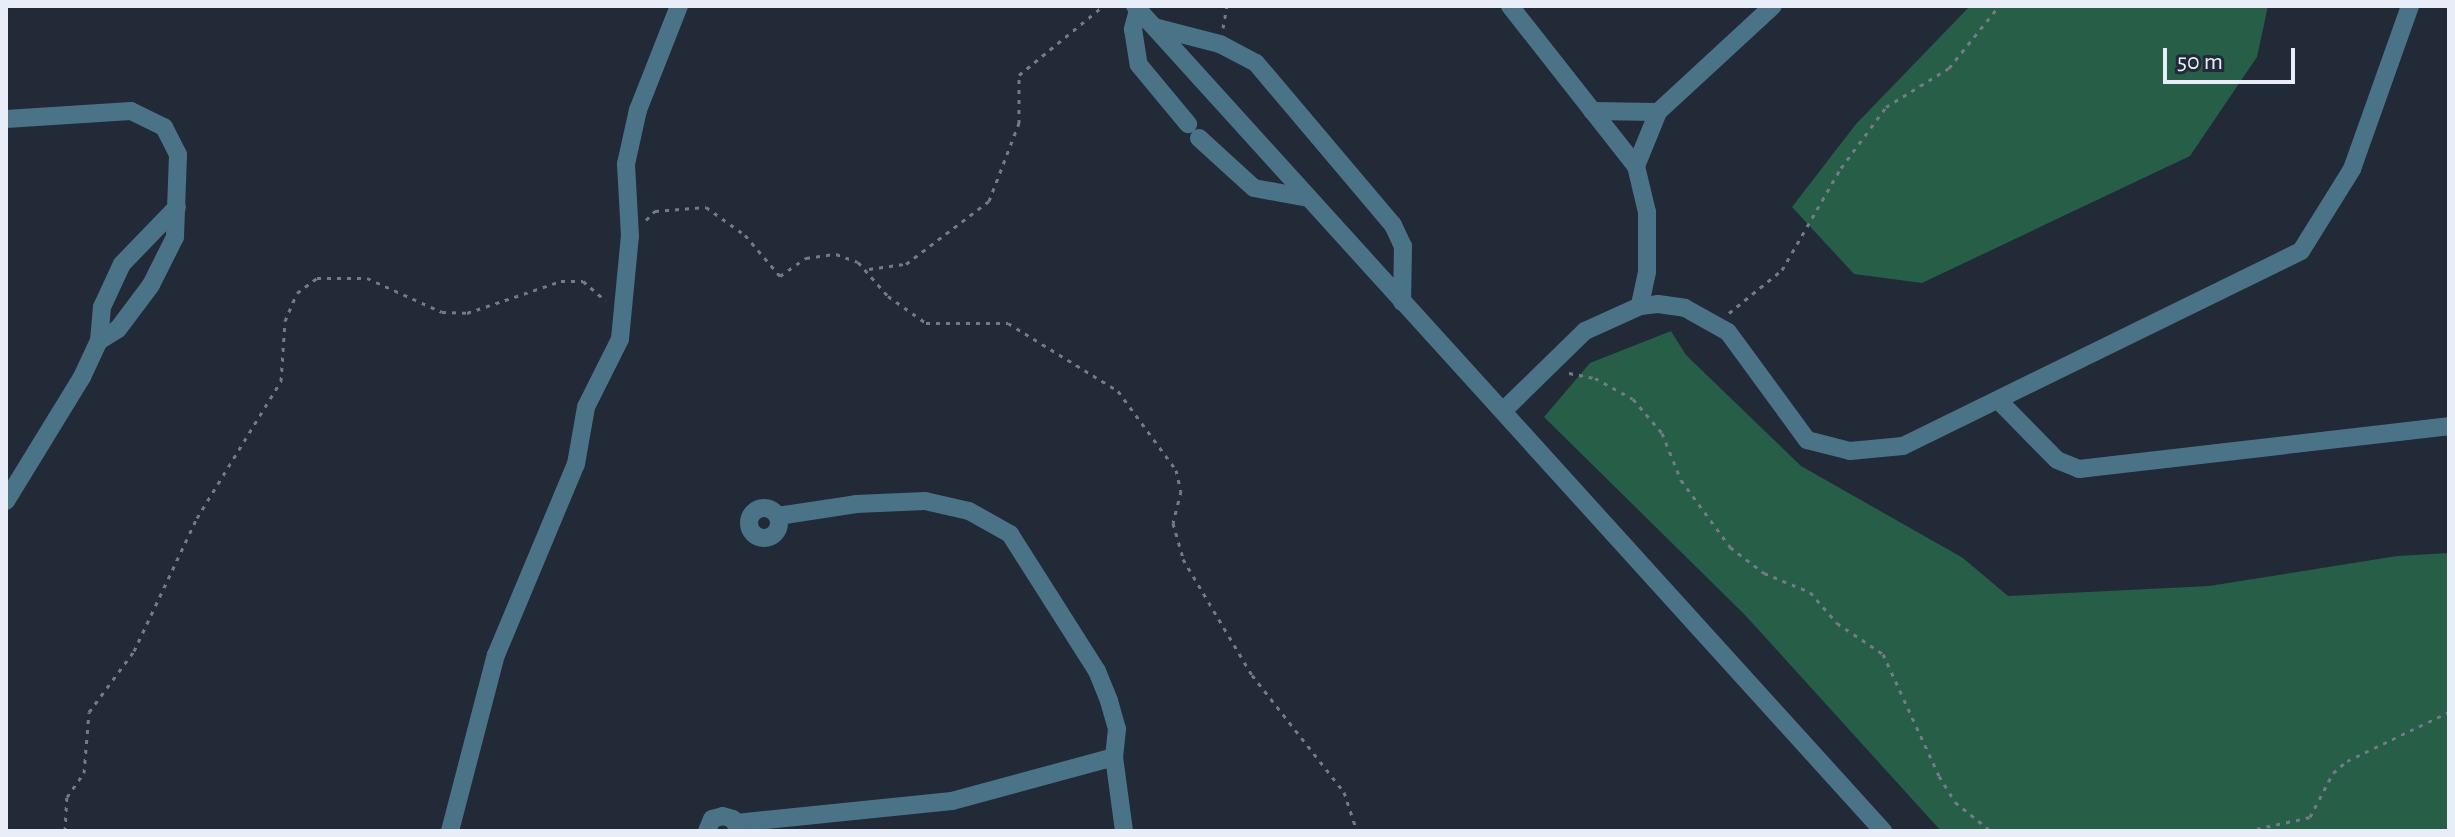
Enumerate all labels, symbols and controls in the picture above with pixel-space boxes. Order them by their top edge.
scale bar [2167,32,2299,82]
text: 50 m [2177,50,2223,74]

